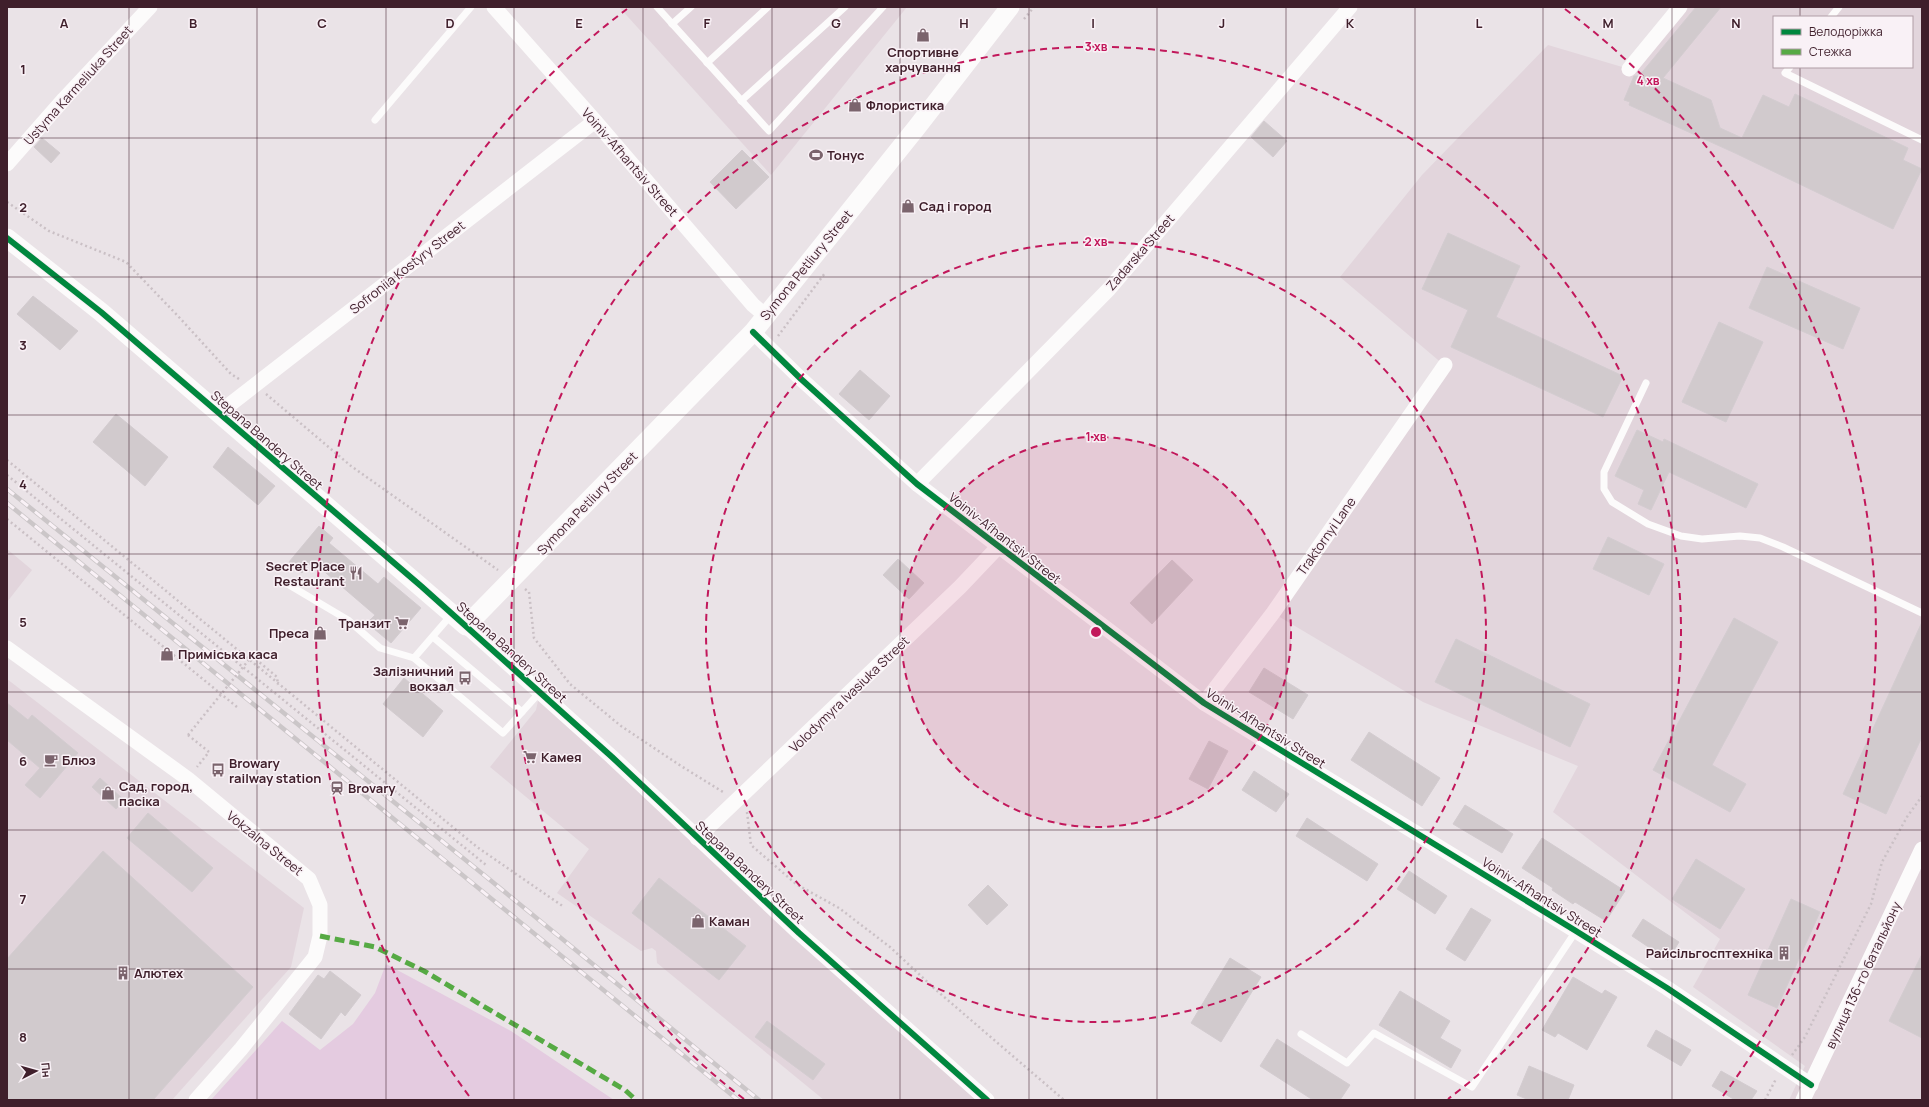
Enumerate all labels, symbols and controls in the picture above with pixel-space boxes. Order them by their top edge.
text: A [60,14,69,32]
text: B [189,14,197,32]
text: C [317,14,327,32]
text: D [445,14,455,32]
text: E [575,14,583,32]
text: F [704,14,711,32]
text: G [831,14,841,32]
text: H [959,14,969,32]
text: I [1091,14,1095,32]
text: J [1219,14,1225,32]
text: K [1346,14,1355,32]
text: L [1476,14,1483,32]
text: M [1602,14,1614,32]
text: N [1731,14,1741,32]
legend [1773,16,1913,68]
street label: Ustyma Karmeliuka Street [19,21,137,149]
text: Велодоріжка [1809,23,1883,40]
shop icon: Спортивне харчування [915,27,931,43]
text: 3 хв [1085,38,1108,55]
place label: Спортивне харчування [885,43,961,76]
text: Стежка [1809,43,1851,60]
text: 1 [20,60,26,78]
text: 4 хв [1636,72,1660,89]
place label: Флористика [866,96,944,114]
shop icon: Флористика [847,97,863,113]
street label: Voiniv-Afhantsiv Street [578,104,682,220]
place label: Тонус [827,146,865,164]
sports icon: Тонус [808,147,824,163]
place label: Сад і город [919,197,992,215]
text: 2 [19,198,27,216]
shop icon: Сад і город [900,198,916,214]
street label: Symona Petliury Street [756,206,856,324]
street label: Zadarska Street [1102,210,1178,294]
street label: Sofroniia Kostyry Street [346,216,468,318]
text: 2 хв [1085,233,1108,250]
text: 3 [19,336,27,354]
street label: Stepana Bandery Street [207,386,327,494]
text: 1 хв [1085,428,1107,445]
street label: Symona Petliury Street [533,447,641,559]
text: 4 [19,475,27,493]
street label: Voiniv-Afhantsiv Street [945,488,1065,588]
street label: Traktornyi Lane [1292,493,1360,579]
place label: Secret Place Restaurant [265,557,345,590]
restaurant icon: Secret Place Restaurant [348,565,364,581]
street label: Stepana Bandery Street [453,597,571,707]
text: 5 [19,613,27,631]
place label: Транзит [339,614,391,632]
supermarket icon: Транзит [394,615,410,631]
place label: Преса [269,624,309,642]
shop icon: Преса [312,625,328,641]
centre of rings [1089,625,1103,639]
street label: Volodymyra Ivasiuka Street [785,632,913,756]
place label: Приміська каса [178,645,278,663]
shop icon: Приміська каса [159,646,175,662]
place label: Залізничний вокзал [372,662,454,695]
bus stop icon: Залізничний вокзал [457,670,473,686]
street label: Voiniv-Afhantsiv Street [1203,684,1329,772]
place label: Камея [541,748,582,766]
supermarket icon: Камея [522,749,538,765]
place label: Блюз [62,751,96,769]
text: 6 [19,752,27,770]
cafe icon: Блюз [43,752,59,768]
place label: Browary railway station [229,754,321,787]
bus stop icon: Browary railway station [210,762,226,778]
place label: Сад, город, пасіка [119,777,193,810]
place label: Brovary [348,779,396,797]
station icon: Brovary [329,780,345,796]
shop icon: Сад, город, пасіка [100,785,116,801]
street label: Vokzalna Street [223,807,307,879]
street label: Stepana Bandery Street [691,817,809,927]
street label: Voiniv-Afhantsiv Street [1479,853,1605,941]
text: 7 [20,890,27,908]
street label: вулиця 136-го батальйону [1821,898,1905,1052]
place label: Каман [709,912,750,930]
shop icon: Каман [690,913,706,929]
place label: Райсільгосптехніка [1646,944,1773,962]
building icon: Райсільгосптехніка [1776,945,1792,961]
place label: Алютех [134,964,184,982]
building icon: Алютех [115,965,131,981]
text: 8 [19,1028,27,1046]
north arrow [16,1051,56,1091]
text: Пн [38,1062,55,1078]

